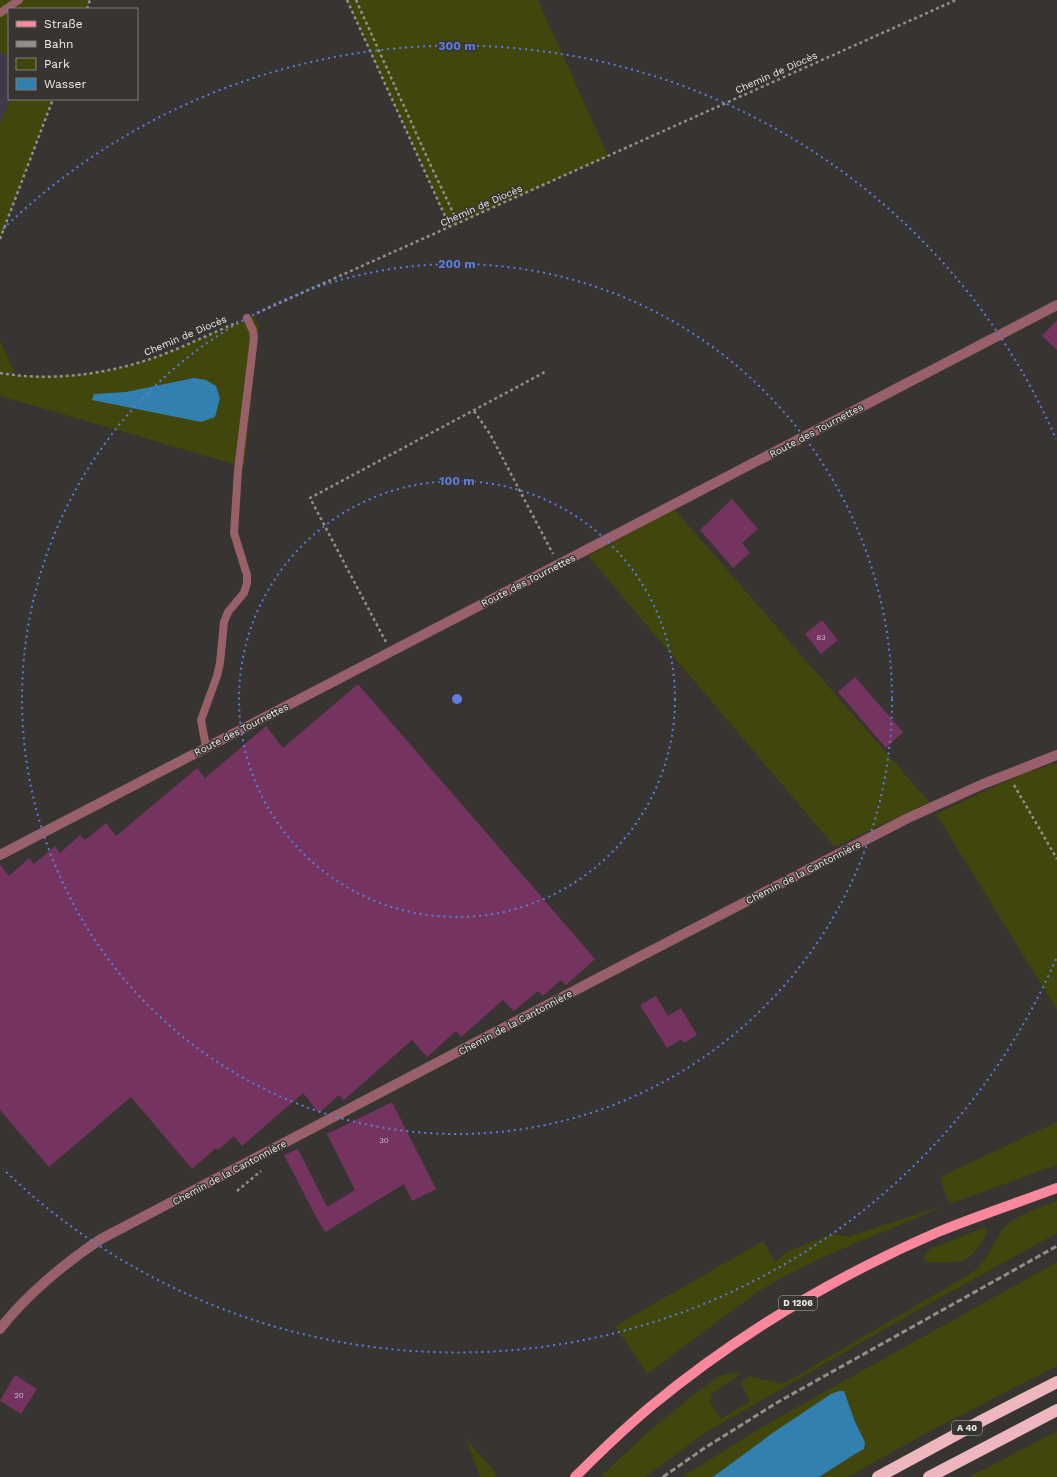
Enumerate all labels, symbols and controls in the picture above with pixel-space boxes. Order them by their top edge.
legend [8,8,138,100]
text: Straße [44,17,83,31]
text: Bahn [44,37,73,51]
text: 300 m [438,39,476,53]
street label: Chemin de Diocès [734,49,819,95]
text: Park [44,57,70,71]
text: Wasser [44,77,86,91]
street label: Chemin de Diocès [439,182,524,228]
text: 200 m [438,257,476,271]
street label: Chemin de Diocès [142,313,228,358]
street label: Route des Tournettes [768,401,865,460]
text: 100 m [439,474,475,488]
street label: Route des Tournettes [479,552,577,609]
house number: 83 [816,633,826,642]
centre of rings [450,692,464,706]
street label: Route des Tournettes [192,701,290,758]
street label: Chemin de la Cantonnière [744,839,863,906]
street label: Chemin de la Cantonnière [456,988,574,1057]
house number: 30 [379,1136,389,1145]
street label: Chemin de la Cantonnière [170,1138,288,1207]
road number: D 1206 [779,1296,817,1310]
house number: 20 [14,1391,24,1400]
road number: A 40 [952,1421,982,1435]

